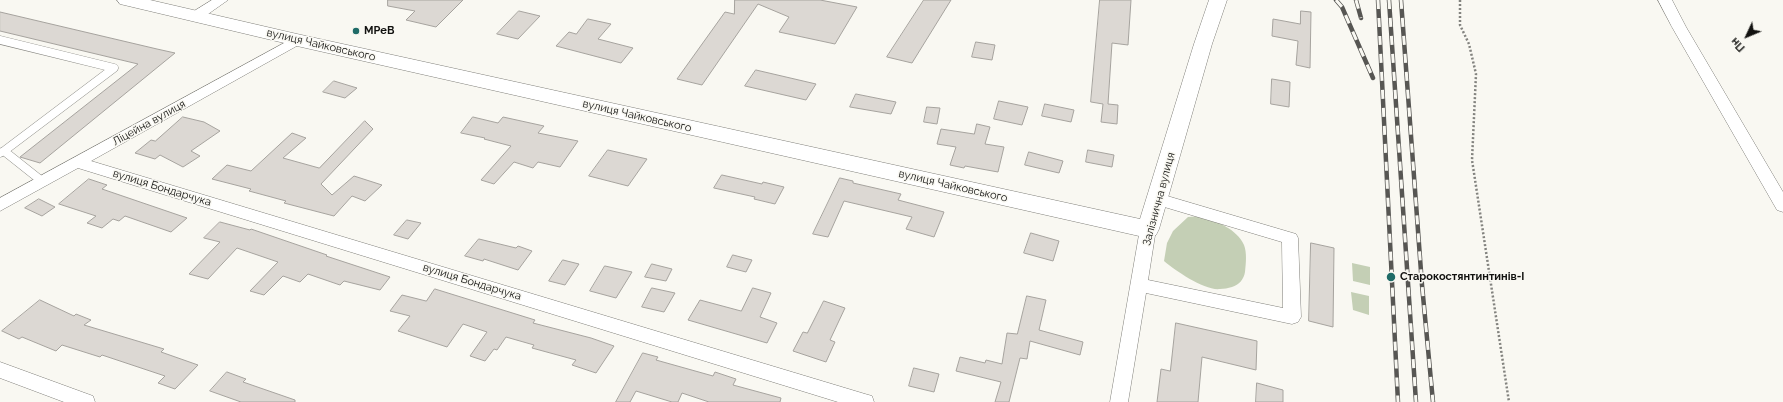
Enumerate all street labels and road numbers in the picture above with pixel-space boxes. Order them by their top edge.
street label: вулиця Чайковського [265,26,377,64]
street label: Ліцейна вулиця [110,97,188,149]
street label: вулиця Чайковського [581,97,693,135]
street label: Залізнична вулиця [1140,151,1178,247]
street label: вулиця Бондарчука [111,167,213,209]
street label: вулиця Чайковського [897,167,1009,205]
street label: вулиця Бондарчука [421,261,523,303]

